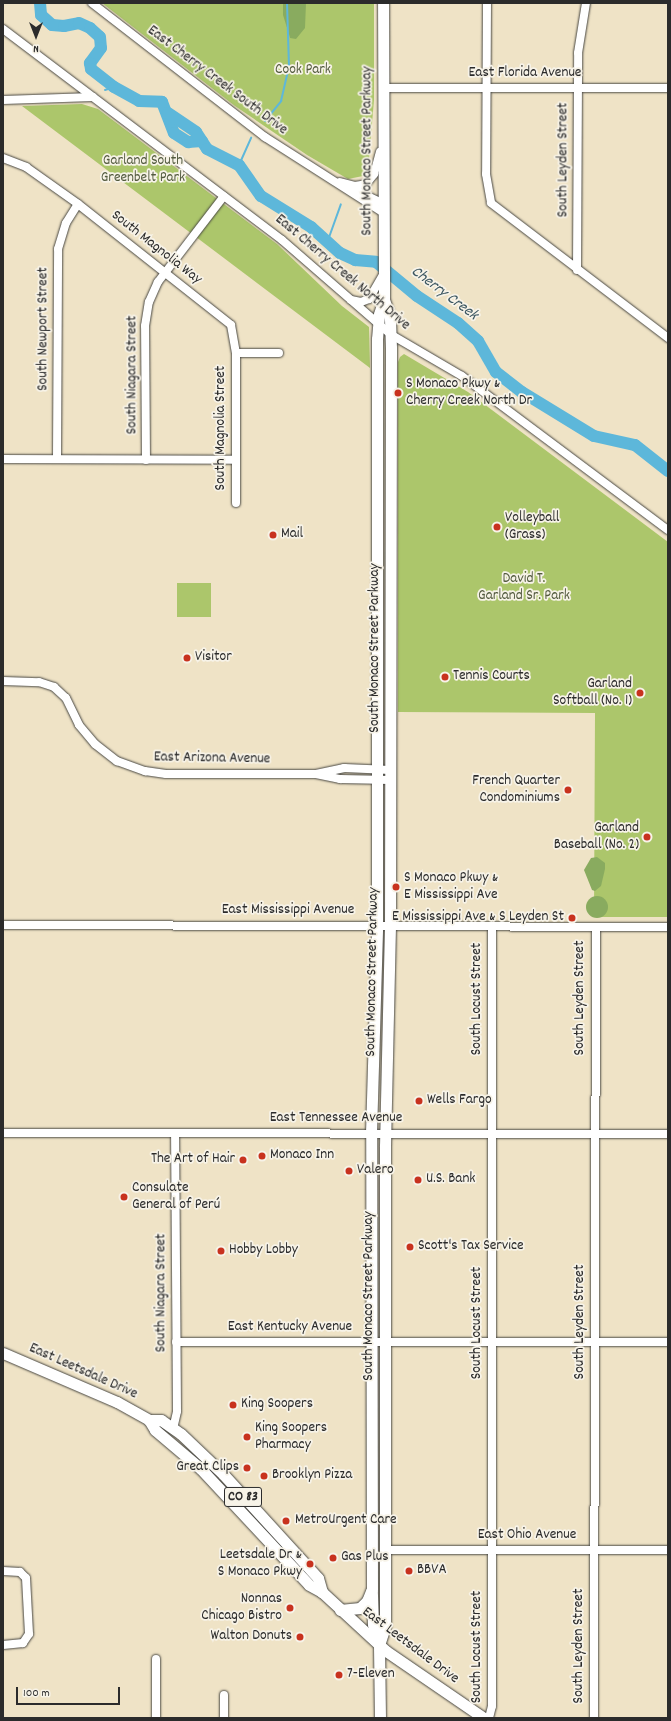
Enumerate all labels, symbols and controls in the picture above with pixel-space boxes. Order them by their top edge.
north arrow [16,16,56,56]
street label: East Cherry Creek South Drive [143,22,291,140]
text: N [33,40,39,56]
park label: Cook Park [275,62,331,80]
street label: East Florida Avenue [469,65,581,83]
street label: South Monaco Street Parkway [359,66,377,236]
street label: South Leyden Street [555,103,573,217]
park label: Garland South Greenbelt Park [101,152,185,187]
street label: South Magnolia Way [107,207,205,289]
street label: East Cherry Creek North Drive [271,211,413,335]
water label: Cherry Creek [407,263,481,325]
street label: South Newport Street [35,267,53,391]
street label: South Niagara Street [124,316,142,434]
street label: South Magnolia Street [213,366,231,490]
place label: S Monaco Pkwy & Cherry Creek North Dr [406,375,532,410]
marker: S Monaco Pkwy & Cherry Creek North Dr [393,388,403,398]
place label: Volleyball (Grass) [505,509,559,544]
marker: Volleyball (Grass) [492,522,502,532]
place label: Mail [281,526,303,544]
marker: Mail [268,530,278,540]
street label: South Monaco Street Parkway [367,563,385,733]
park label: David T. Garland Sr. Park [478,570,570,605]
place label: Visitor [195,649,232,667]
marker: Visitor [182,653,192,663]
place label: Tennis Courts [453,668,530,686]
marker: Tennis Courts [440,672,450,682]
place label: Garland Softball (No. 1) [553,675,632,710]
marker: Garland Softball (No. 1) [635,688,645,698]
street label: East Arizona Avenue [154,749,270,769]
place label: French Quarter Condominiums [472,772,560,807]
marker: French Quarter Condominiums [563,785,573,795]
place label: Garland Baseball (No. 2) [554,819,639,854]
marker: Garland Baseball (No. 2) [642,832,652,842]
place label: S Monaco Pkwy & E Mississippi Ave [404,869,498,904]
marker: S Monaco Pkwy & E Mississippi Ave [391,882,401,892]
street label: South Monaco Street Parkway [363,887,383,1057]
street label: East Mississippi Avenue [222,902,354,920]
place label: E Mississippi Ave & S Leyden St [392,909,564,927]
marker: E Mississippi Ave & S Leyden St [567,913,577,923]
street label: South Leyden Street [572,941,590,1055]
street label: South Locust Street [469,943,487,1055]
place label: Wells Fargo [427,1092,492,1110]
marker: Wells Fargo [414,1096,424,1106]
street label: East Tennessee Avenue [270,1110,402,1128]
place label: Monaco Inn [270,1147,334,1165]
place label: The Art of Hair [151,1151,235,1169]
marker: Monaco Inn [257,1151,267,1161]
marker: The Art of Hair [238,1155,248,1165]
place label: Valero [357,1162,394,1180]
marker: Valero [344,1166,354,1176]
place label: U.S. Bank [426,1171,475,1189]
marker: U.S. Bank [413,1175,423,1185]
place label: Consulate General of Perú [132,1179,220,1214]
marker: Consulate General of Perú [119,1192,129,1202]
street label: South Monaco Street Parkway [361,1211,379,1381]
street label: South Niagara Street [153,1234,171,1352]
place label: Scott's Tax Service [418,1238,524,1256]
place label: Hobby Lobby [229,1242,298,1260]
marker: Scott's Tax Service [405,1242,415,1252]
marker: Hobby Lobby [216,1246,226,1256]
street label: South Leyden Street [572,1265,590,1379]
street label: South Locust Street [469,1267,487,1379]
street label: East Kentucky Avenue [228,1319,352,1337]
street label: East Leetsdale Drive [26,1340,140,1404]
place label: King Soopers [241,1396,313,1414]
marker: King Soopers [228,1400,238,1410]
place label: King Soopers Pharmacy [255,1419,327,1454]
marker: King Soopers Pharmacy [242,1432,252,1442]
place label: Great Clips [176,1459,239,1477]
marker: Great Clips [242,1463,252,1473]
place label: Brooklyn Pizza [272,1467,352,1485]
marker: Brooklyn Pizza [259,1471,269,1481]
road number: CO 83 [224,1485,262,1509]
place label: MetroUrgent Care [295,1512,397,1530]
marker: MetroUrgent Care [280,1515,292,1527]
street label: East Ohio Avenue [478,1527,576,1545]
place label: Leetsdale Dr & S Monaco Pkwy [218,1546,302,1581]
place label: Gas Plus [341,1549,389,1567]
marker: Gas Plus [328,1553,338,1563]
marker: Leetsdale Dr & S Monaco Pkwy [305,1559,315,1569]
place label: BBVA [417,1562,447,1580]
marker: BBVA [404,1566,414,1576]
street label: South Leyden Street [571,1589,589,1703]
place label: Nonnas Chicago Bistro [201,1590,282,1625]
street label: South Locust Street [469,1591,487,1703]
marker: Nonnas Chicago Bistro [285,1603,295,1613]
street label: East Leetsdale Drive [358,1604,462,1688]
place label: Walton Donuts [211,1628,292,1646]
marker: Walton Donuts [295,1632,305,1642]
place label: 7-Eleven [347,1666,395,1684]
marker: 7-Eleven [334,1670,344,1680]
scale bar [18,1679,122,1705]
text: 100 m [23,1685,50,1702]

